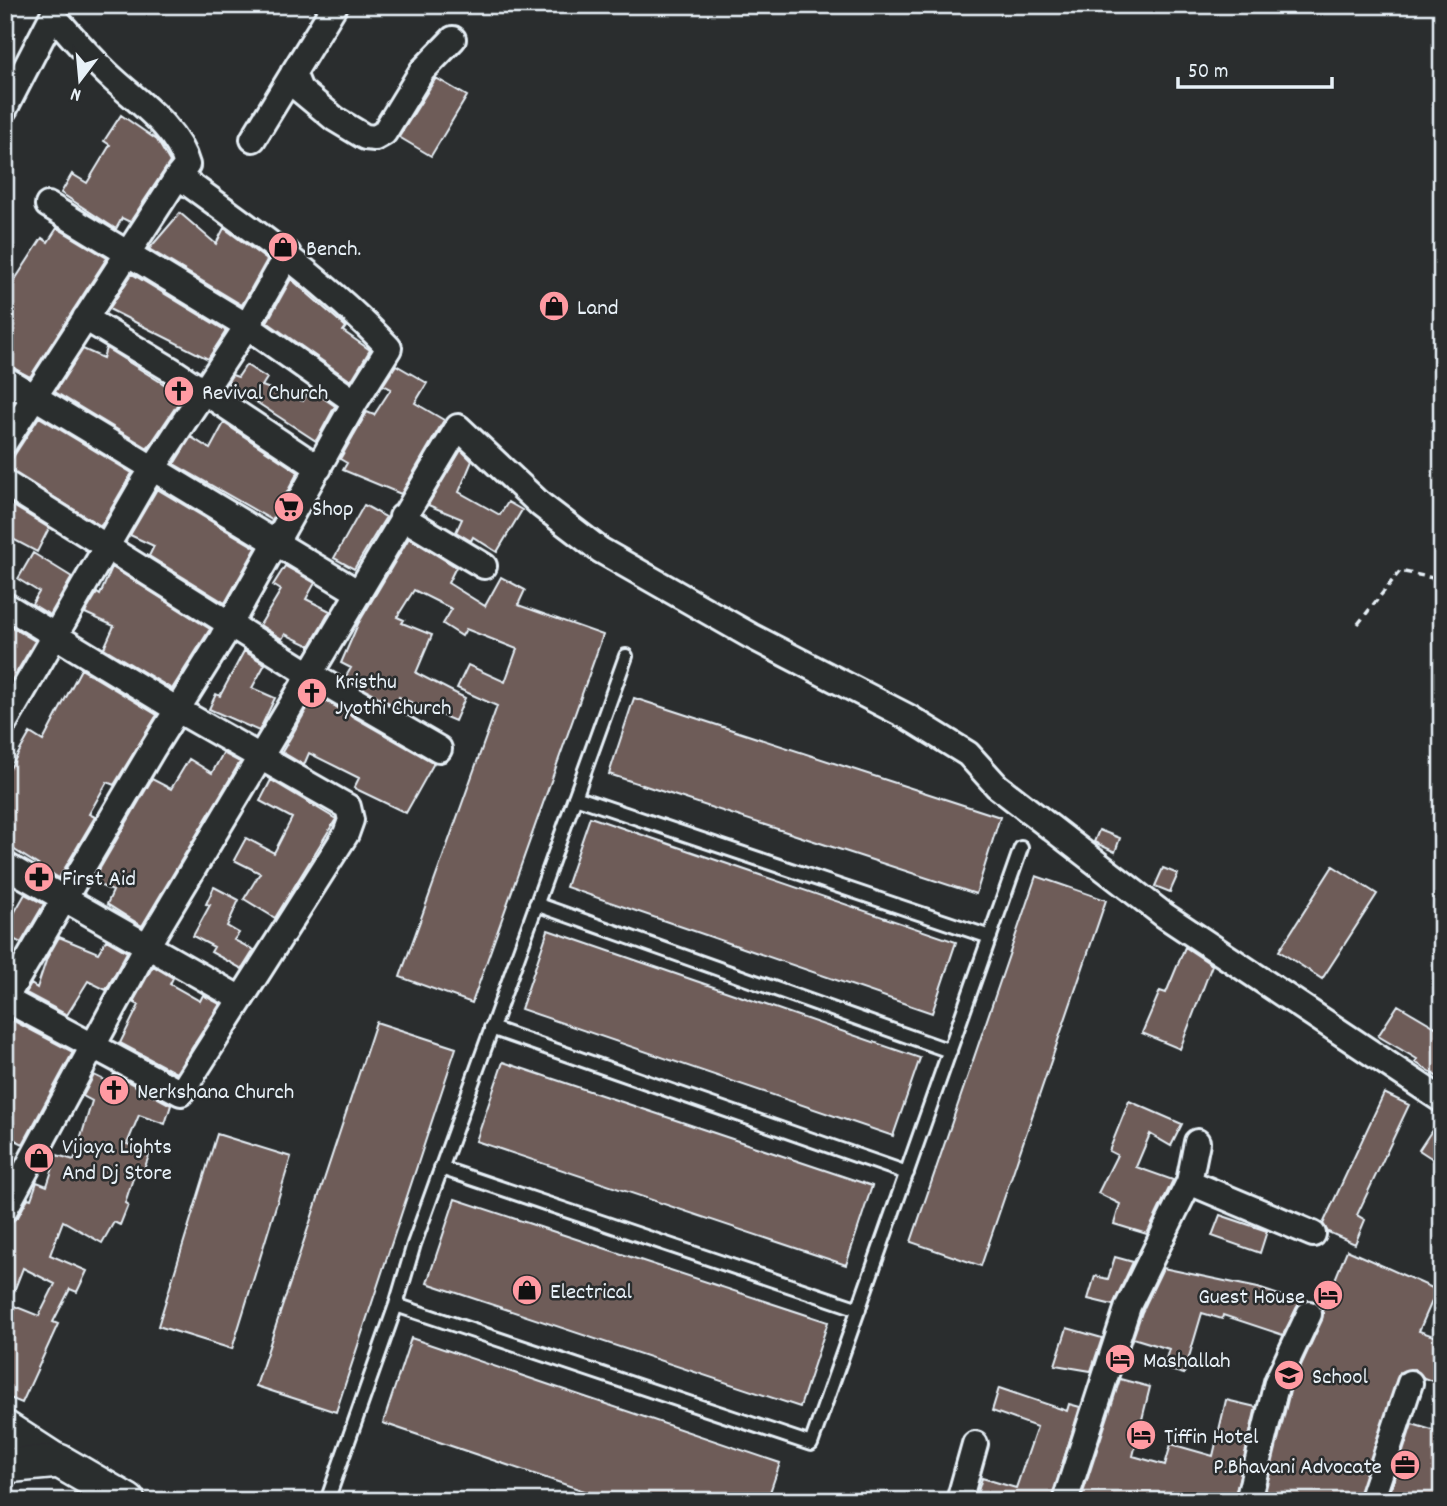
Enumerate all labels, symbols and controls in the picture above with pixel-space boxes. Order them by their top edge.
north arrow [46,46,116,116]
scale bar [1178,46,1332,90]
text: 50 m [1188,58,1228,88]
text: N [68,79,85,107]
shop icon: Bench. [266,230,300,264]
place label: Bench. [306,234,361,267]
shop icon: Land [537,289,571,323]
place label: Land [577,293,619,326]
church icon: Revival Church [162,374,196,408]
place label: Revival Church [202,378,328,411]
supermarket icon: Shop [272,490,306,524]
place label: Shop [312,494,354,527]
place label: Kristhu Jyothi Church [335,667,452,726]
church icon: Kristhu Jyothi Church [295,676,329,710]
pharmacy icon: First Aid [22,860,56,894]
place label: First Aid [62,864,136,897]
church icon: Nerkshana Church [97,1073,131,1107]
place label: Nerkshana Church [137,1077,294,1110]
place label: Vijaya Lights And Dj Store [62,1132,172,1191]
shop icon: Vijaya Lights And Dj Store [22,1141,56,1175]
shop icon: Electrical [510,1273,544,1307]
place label: Electrical [550,1277,633,1310]
hotel icon: Guest House [1311,1278,1345,1312]
place label: Guest House [1198,1282,1305,1315]
hotel icon: Mashallah [1103,1342,1137,1376]
place label: Mashallah [1143,1346,1231,1379]
school or university icon: School [1272,1358,1306,1392]
place label: School [1312,1362,1368,1395]
hotel icon: Tiffin Hotel [1124,1418,1158,1452]
place label: Tiffin Hotel [1164,1422,1259,1455]
office icon: P.Bhavani Advocate [1388,1448,1422,1482]
place label: P.Bhavani Advocate [1213,1452,1382,1485]

